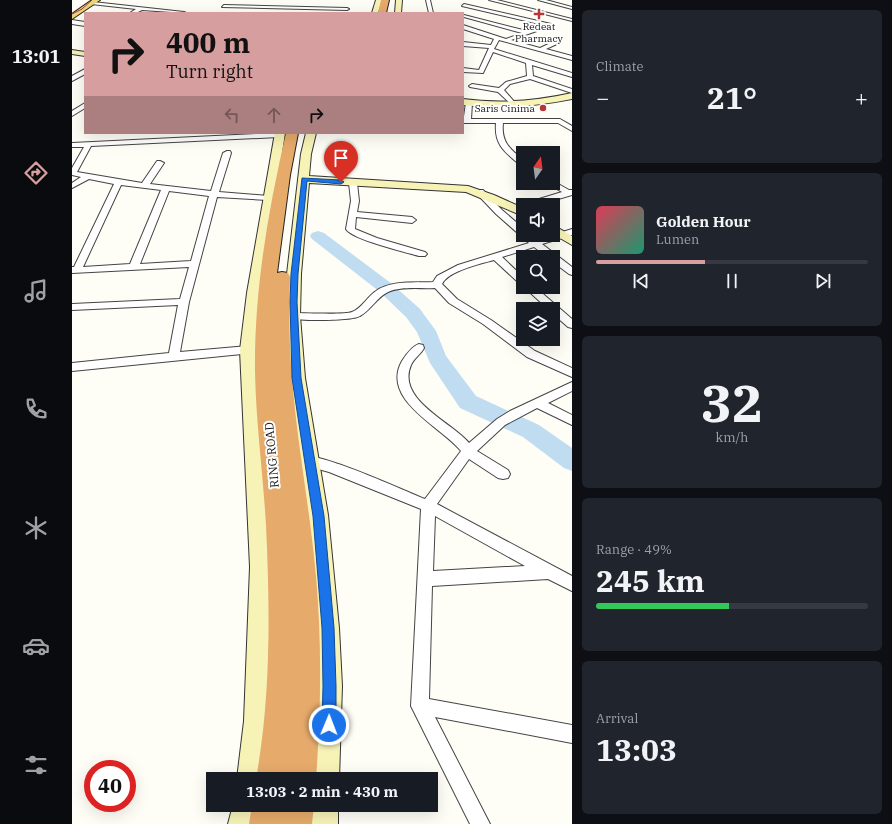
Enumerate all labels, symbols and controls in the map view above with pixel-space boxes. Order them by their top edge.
marker: Redeat Pharmacy [534,9,544,19]
place label: Redeat Pharmacy [515,20,564,45]
text: 400 m [166,24,250,61]
icon: right [100,28,152,80]
text: 13:01 [12,45,60,68]
text: Climate [596,58,643,75]
text: Turn right [166,60,253,83]
text: 21° [707,78,757,117]
text: − [596,83,609,112]
text: + [855,83,868,112]
place label: Saris Cinima [475,102,536,115]
marker: Saris Cinima [538,103,548,113]
icon: left [221,104,243,126]
icon: ahead [263,104,285,126]
icon: right [305,104,327,126]
pin [324,141,358,182]
north arrow [516,146,560,190]
map controls [516,146,560,346]
icon: arrive [330,147,352,169]
icon: directions [22,159,50,187]
button: sound [516,198,560,242]
text: Golden Hour [656,212,751,231]
text: Lumen [656,231,699,248]
button: search [516,250,560,294]
icon: previous [630,270,652,292]
icon: pause [721,270,743,292]
icon: next [812,270,834,292]
icon: music [22,277,50,305]
button: layers [516,302,560,346]
text: 32 [701,369,763,436]
icon: phone [22,395,50,423]
street label: RING ROAD [261,422,282,489]
text: km/h [716,429,748,446]
icon: climate [22,514,50,542]
text: Range · 49% [596,541,672,558]
text: 245 km [596,561,705,600]
icon: car [22,632,50,660]
position arrow [308,704,350,746]
text: Arrival [596,710,638,727]
text: 13:03 [596,730,677,769]
icon: filters [22,751,50,779]
speed limit sign: 40 [84,760,136,812]
text: 13:03 · 2 min · 430 m [246,782,398,801]

